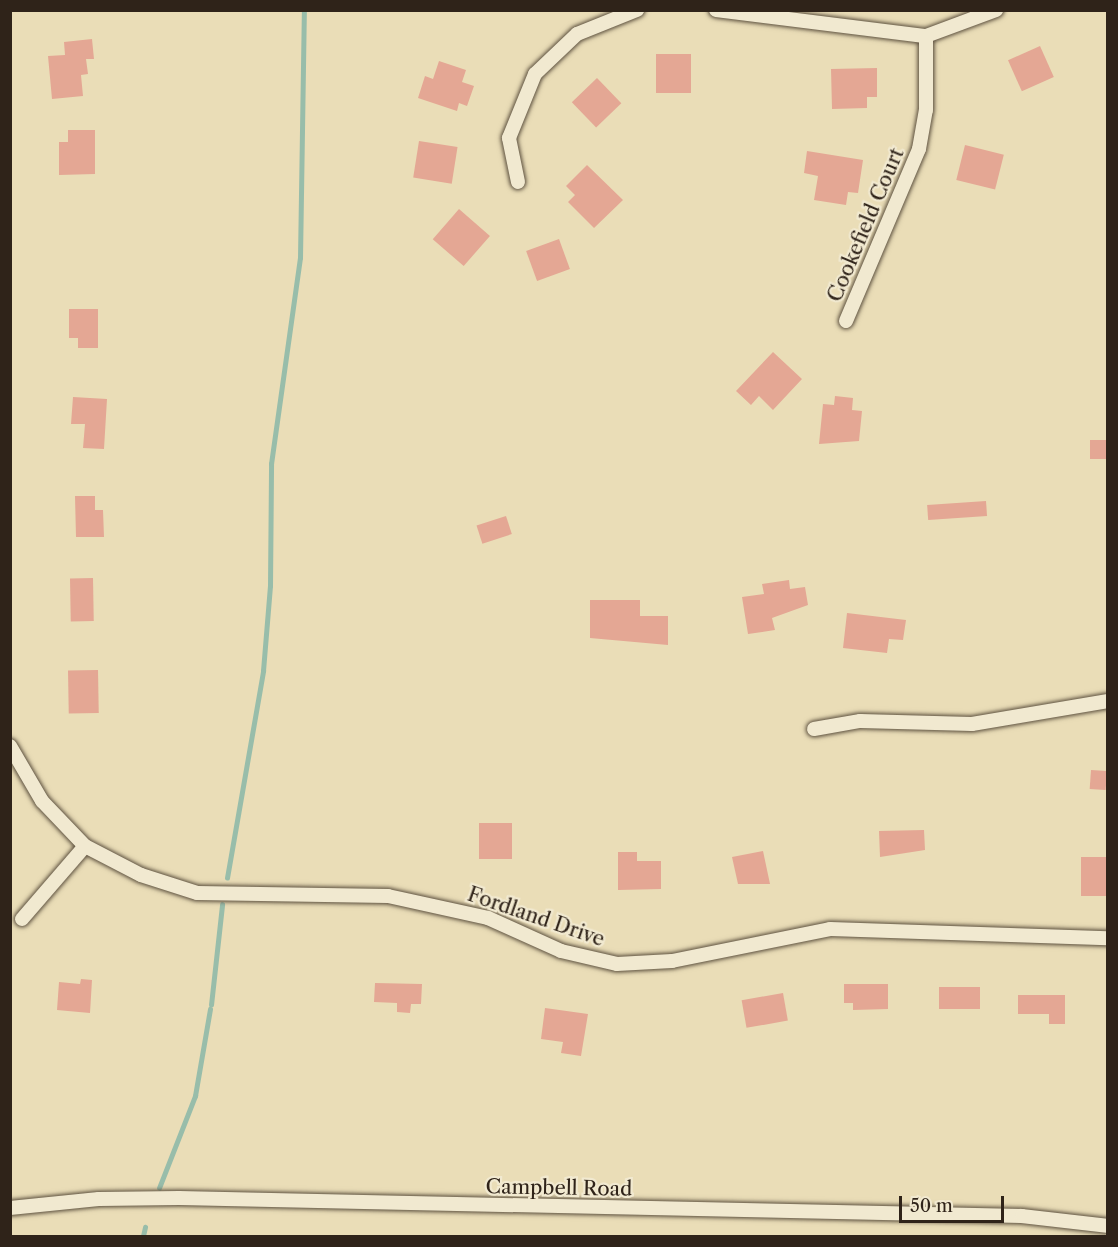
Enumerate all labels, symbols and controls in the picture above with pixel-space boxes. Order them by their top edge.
street label: Cookefield Court [823,145,909,305]
street label: Fordland Drive [464,882,608,952]
street label: Campbell Road [485,1175,633,1201]
scale bar [902,1184,1007,1222]
text: 50 m [910,1195,953,1217]

